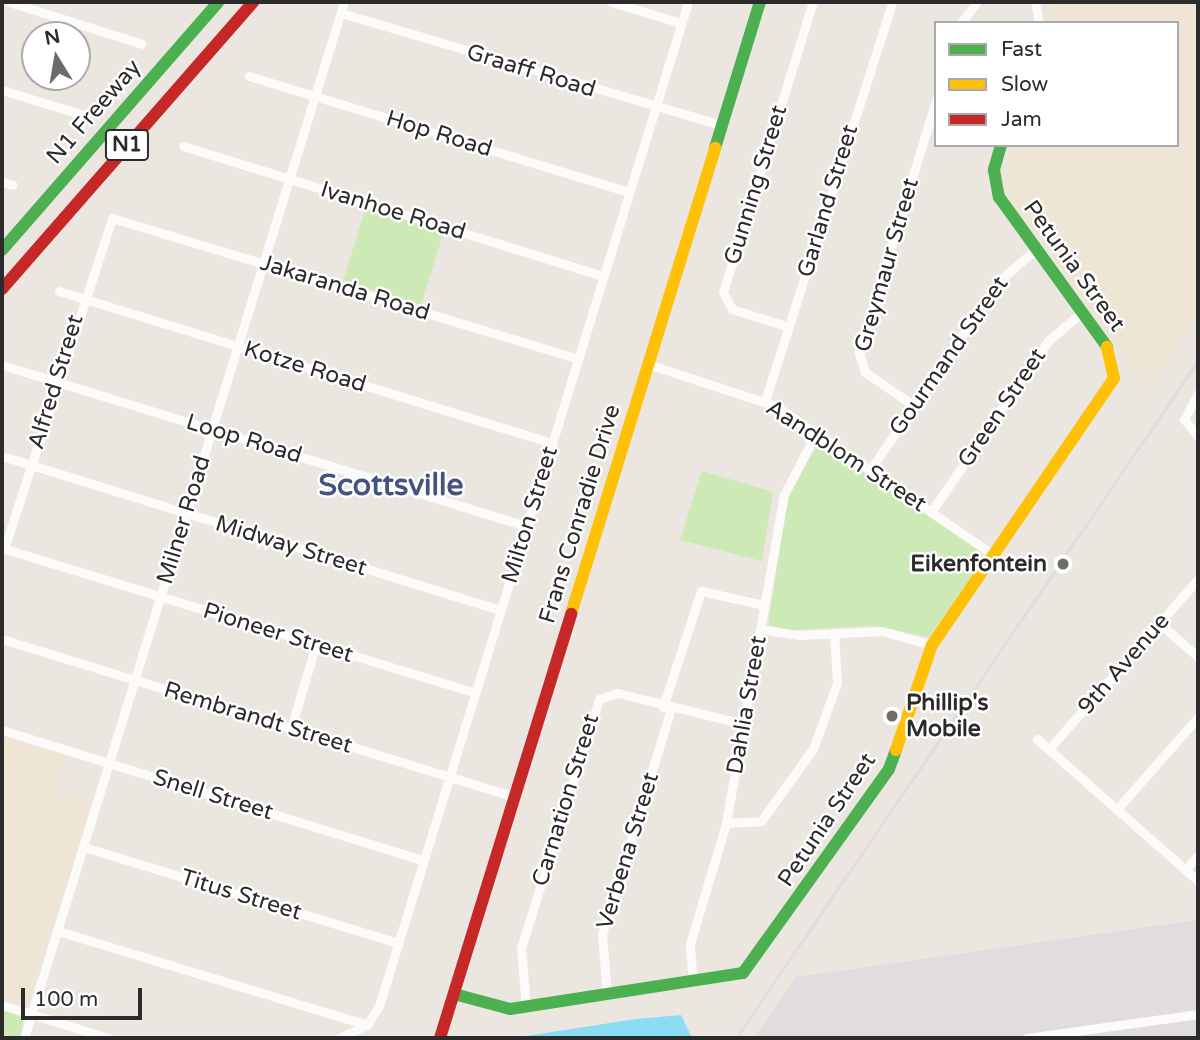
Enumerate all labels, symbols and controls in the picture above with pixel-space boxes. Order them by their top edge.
north arrow [21,21,91,91]
legend [934,21,1179,147]
text: N [43,25,62,50]
text: Fast [1001,37,1042,62]
street label: Graaff Road [463,38,599,104]
street label: N1 Freeway [41,54,147,170]
text: Slow [1001,72,1048,97]
street label: Gunning Street [719,102,793,268]
street label: Hop Road [383,105,495,163]
text: Jam [1001,107,1042,132]
street label: Garland Street [792,121,864,281]
road number: N1 [104,128,150,162]
street label: Greymaur Street [849,175,925,355]
street label: Ivanhoe Road [317,176,469,246]
street label: Petunia Street [1017,195,1131,337]
street label: Jakaranda Road [257,249,433,327]
street label: Gourmand Street [884,271,1014,441]
street label: Alfred Street [22,311,90,453]
street label: Kotze Road [241,335,369,399]
street label: Green Street [952,343,1052,473]
street label: Aandblom Street [761,394,931,518]
street label: Frans Conradie Drive [534,401,626,627]
street label: Loop Road [183,408,305,470]
street label: Milton Street [496,443,564,587]
street label: Milner Road [151,452,217,588]
district label: Scottsville [319,468,463,504]
street label: Midway Street [212,510,370,582]
place label: Eikenfontein [910,550,1047,578]
marker: Eikenfontein [1053,554,1073,574]
street label: Pioneer Street [200,597,356,669]
street label: 9th Avenue [1072,608,1176,720]
street label: Dahlia Street [721,634,773,776]
street label: Rembrandt Street [160,676,356,760]
place label: Phillip's Mobile [906,689,989,743]
marker: Phillip's Mobile [884,708,900,724]
street label: Carnation Street [527,711,605,889]
street label: Petunia Street [772,748,882,892]
street label: Snell Street [150,764,276,826]
street label: Verbena Street [591,769,665,933]
street label: Titus Street [177,864,305,926]
scale bar [24,974,145,1018]
text: 100 m [34,987,98,1012]

